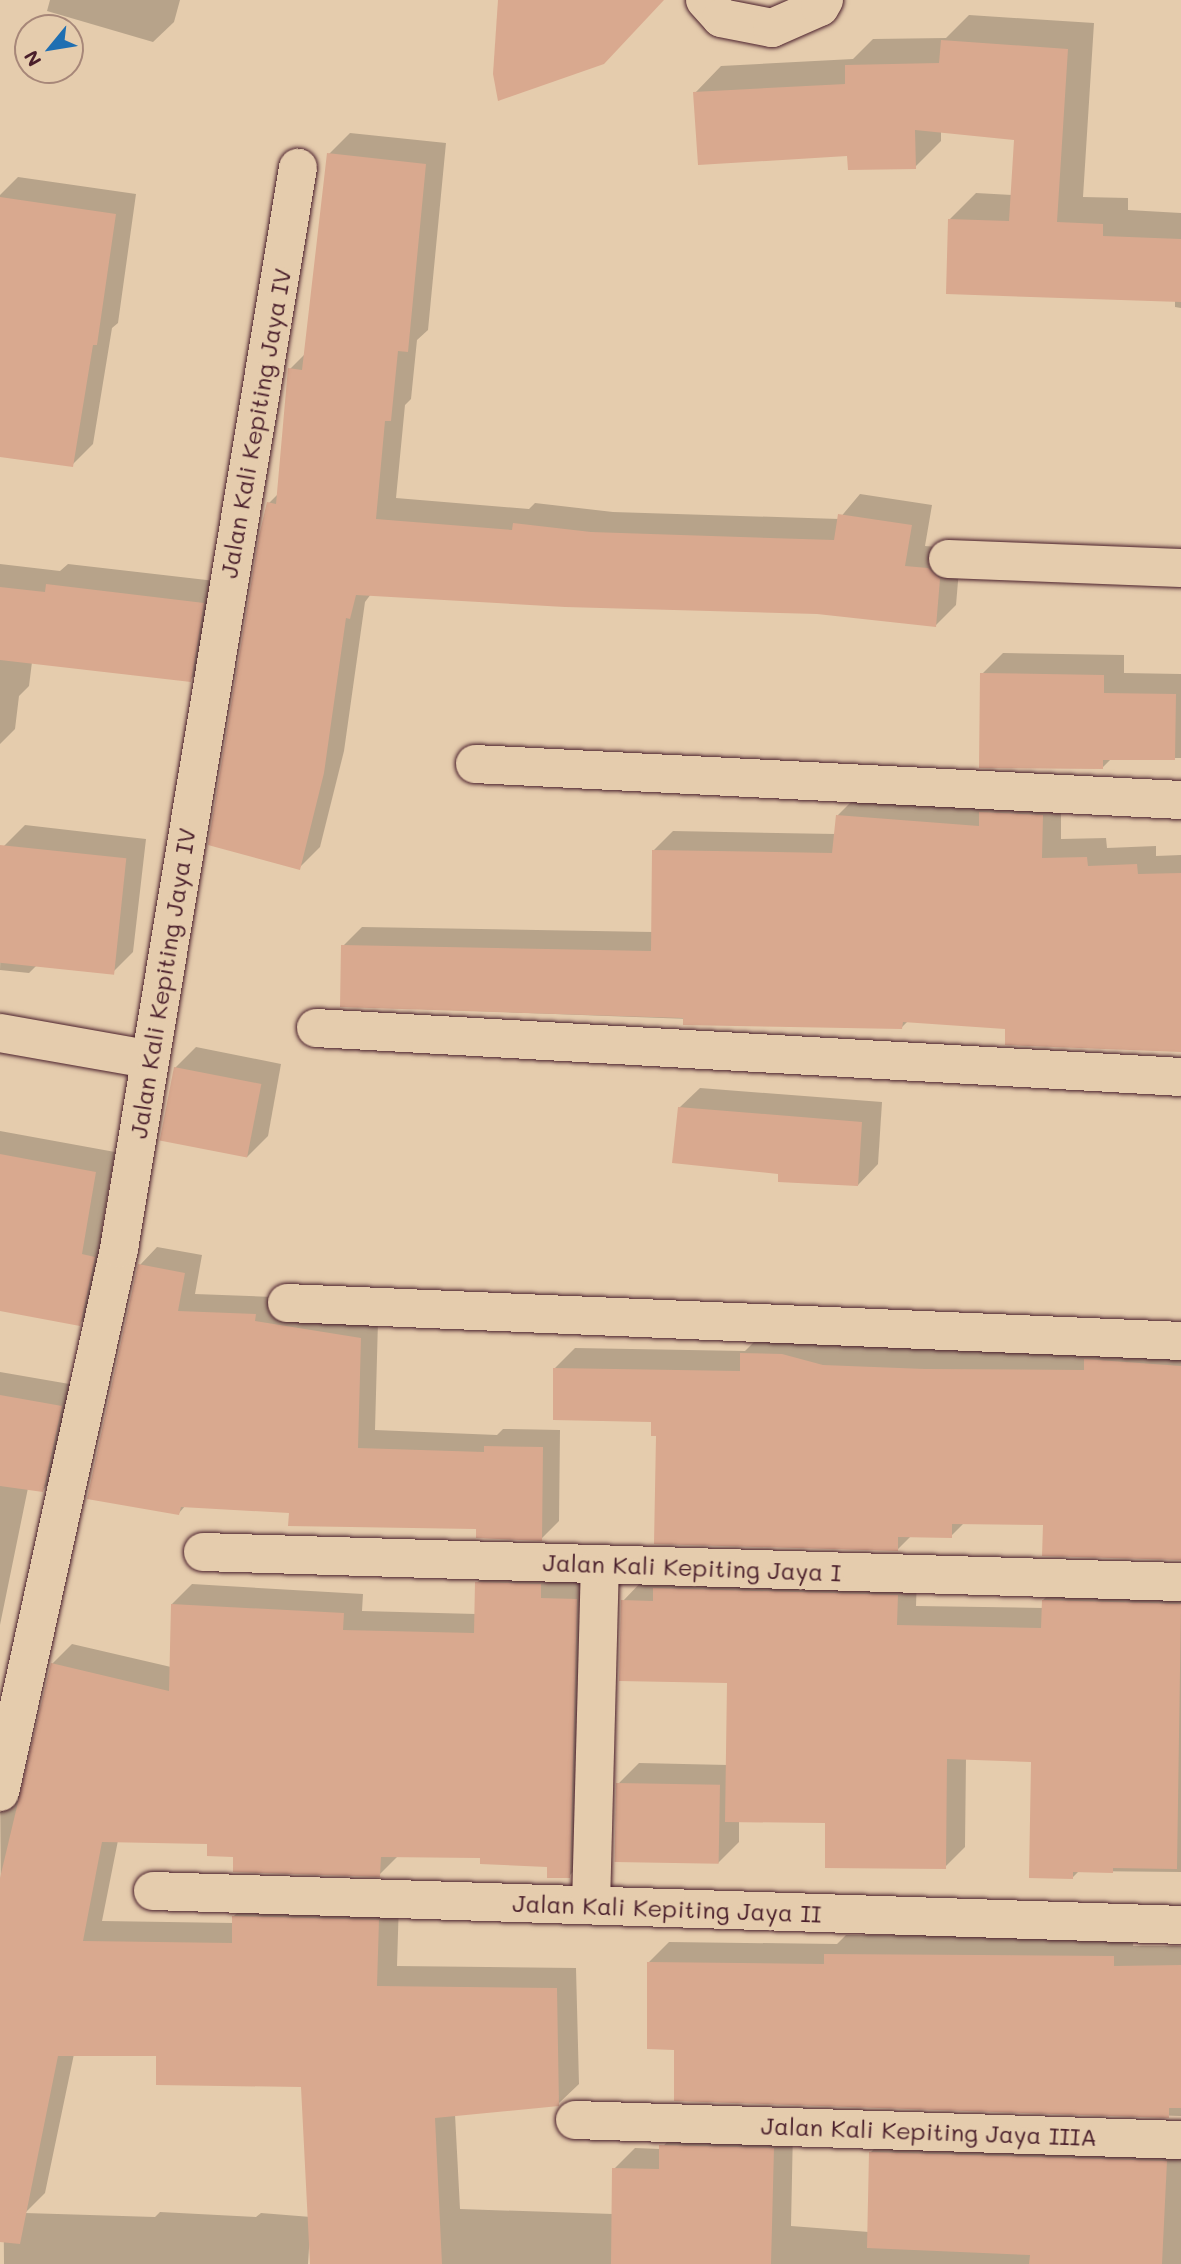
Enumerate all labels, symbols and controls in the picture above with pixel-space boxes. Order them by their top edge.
north arrow [14,14,84,84]
text: N [18,46,47,71]
street label: Jalan Kali Kepiting Jaya IV [214,266,296,580]
street label: Jalan Kali Kepiting Jaya IV [123,826,201,1140]
street label: Jalan Kali Kepiting Jaya I [542,1547,842,1587]
street label: Jalan Kali Kepiting Jaya II [512,1888,822,1928]
street label: Jalan Kali Kepiting Jaya IIIA [760,2111,1098,2151]

